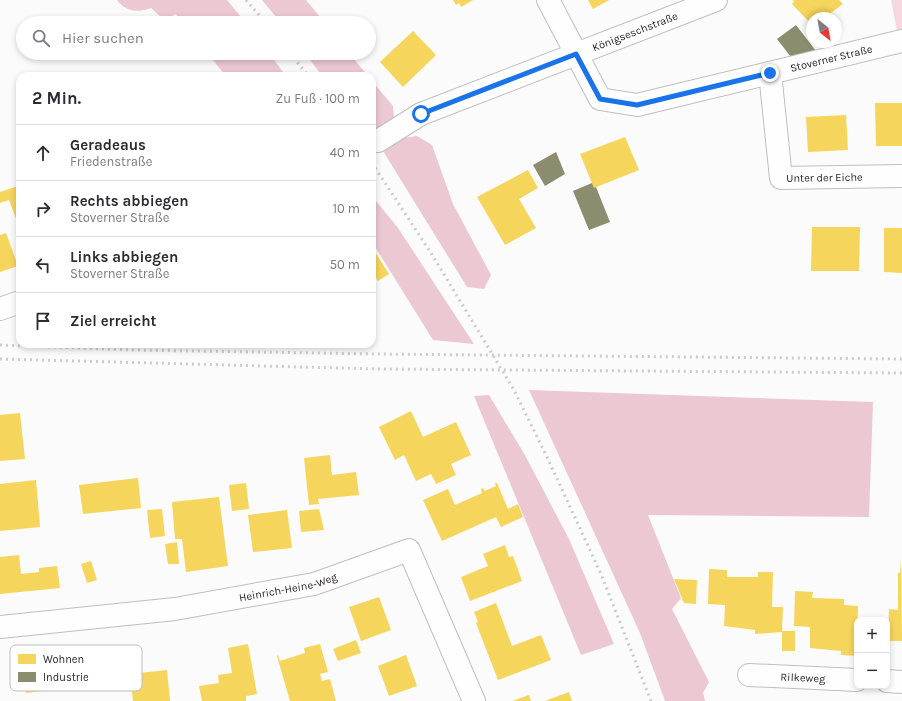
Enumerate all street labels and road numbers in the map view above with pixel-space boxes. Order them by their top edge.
street label: Königseschstraße [590,9,680,54]
street label: Stoverner Straße [789,42,874,75]
street label: Unter der Eiche [786,171,863,185]
street label: Heinrich-Heine-Weg [238,570,340,604]
street label: Rilkeweg [780,670,826,686]

